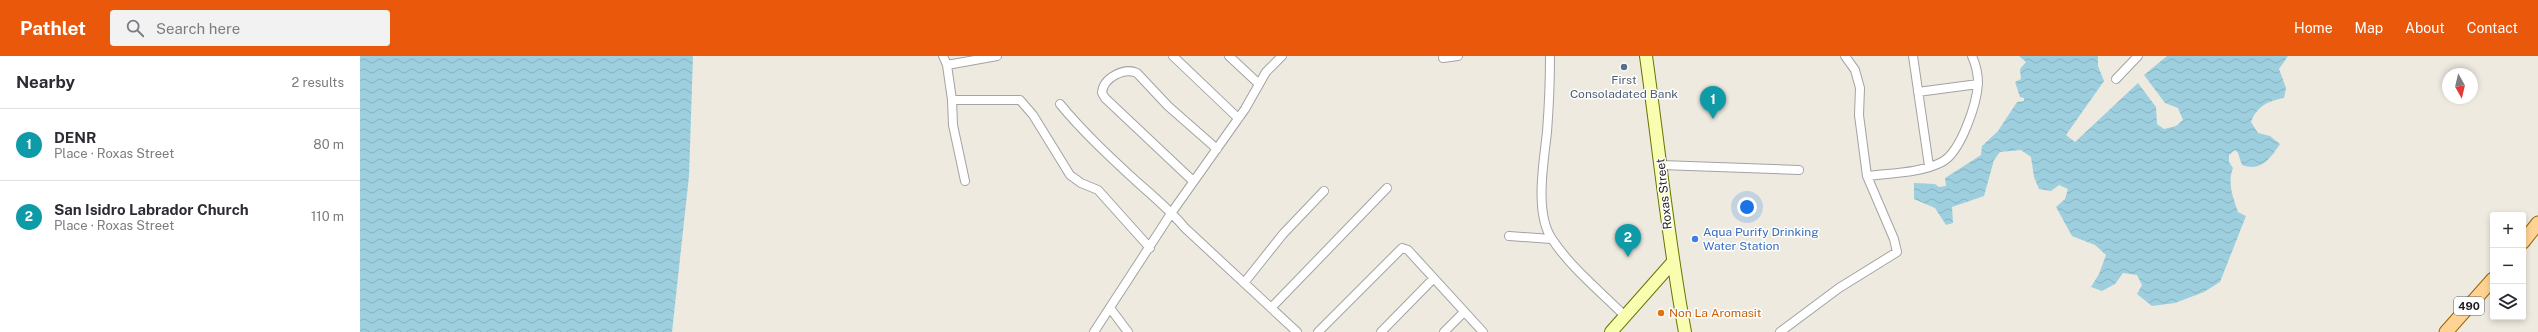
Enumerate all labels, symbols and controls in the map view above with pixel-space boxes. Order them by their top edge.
search box [110,10,390,46]
text: Pathlet [20,17,86,39]
icon: search [124,17,146,39]
text: Search here [156,20,240,37]
text: Home [2294,20,2333,36]
text: Map [2355,20,2383,36]
text: About [2405,20,2445,36]
text: Contact [2467,20,2518,36]
marker: First Consoladated Bank [1619,62,1629,72]
north arrow [2442,68,2478,104]
text: Nearby [16,72,75,92]
place label: First Consoladated Bank [1570,73,1678,101]
text: 2 results [292,75,344,90]
pin: 1 [1700,86,1726,119]
text: DENR [54,129,97,146]
text: 1 [26,137,32,152]
text: 80 m [313,137,344,152]
text: Place · Roxas Street [54,146,174,161]
street label: Roxas Street [1653,157,1675,230]
your location [1737,197,1757,217]
text: San Isidro Labrador Church [54,201,249,218]
text: 2 [25,209,33,224]
text: 110 m [311,209,344,224]
map controls [2490,212,2526,320]
button: + [2490,212,2526,248]
text: Place · Roxas Street [54,218,174,233]
pin: 2 [1615,224,1641,257]
place label: Aqua Purify Drinking Water Station [1703,225,1819,253]
marker: Aqua Purify Drinking Water Station [1690,234,1700,244]
button: − [2490,248,2526,284]
button: layers [2490,284,2526,320]
road number: 490 [2454,297,2484,315]
place label: Non La Aromasit [1669,306,1762,320]
marker: Non La Aromasit [1656,308,1666,318]

